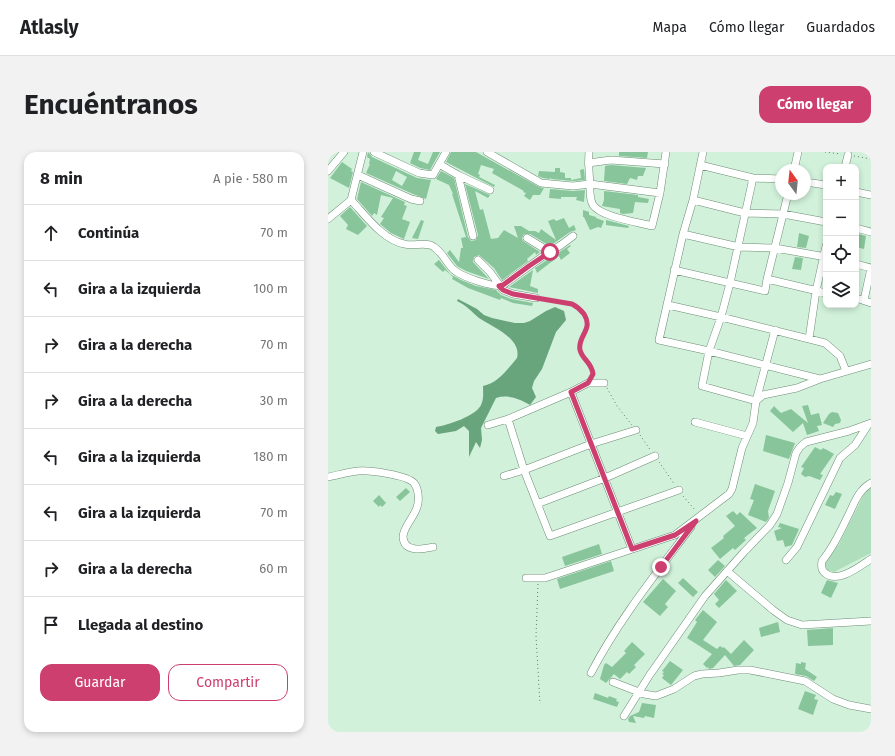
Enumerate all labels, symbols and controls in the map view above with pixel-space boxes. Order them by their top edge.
text: Atlasly [20,16,79,39]
text: Mapa [653,19,687,36]
text: Cómo llegar [709,19,784,36]
text: Guardados [806,19,875,36]
button: Cómo llegar [759,86,871,123]
text: Encuéntranos [24,88,198,121]
north arrow [775,164,811,200]
map controls [823,164,859,308]
button: + [823,164,859,200]
text: 8 min [40,168,83,189]
text: A pie · 580 m [213,171,288,186]
button: − [823,200,859,236]
icon: ahead [40,222,62,244]
text: Continúa [78,224,139,242]
text: 70 m [261,225,288,240]
button: locate [823,236,859,272]
route start [541,243,559,261]
button: layers [823,272,859,308]
icon: left [40,278,62,300]
text: Gira a la izquierda [78,280,201,298]
text: 100 m [253,281,288,296]
icon: right [40,334,62,356]
text: Gira a la derecha [78,336,192,354]
text: 70 m [261,337,288,352]
icon: right [40,390,62,412]
text: Gira a la derecha [78,392,192,410]
text: 30 m [260,393,288,408]
icon: left [40,446,62,468]
text: Gira a la izquierda [78,448,201,466]
text: 180 m [253,449,288,464]
icon: left [40,502,62,524]
text: Gira a la izquierda [78,504,201,522]
text: 70 m [261,505,288,520]
icon: right [40,558,62,580]
route end [652,558,670,576]
text: Gira a la derecha [78,560,192,578]
text: 60 m [259,561,288,576]
icon: arrive [40,614,62,636]
text: Llegada al destino [78,616,203,634]
button: Guardar [40,664,160,701]
button: Compartir [168,664,288,701]

